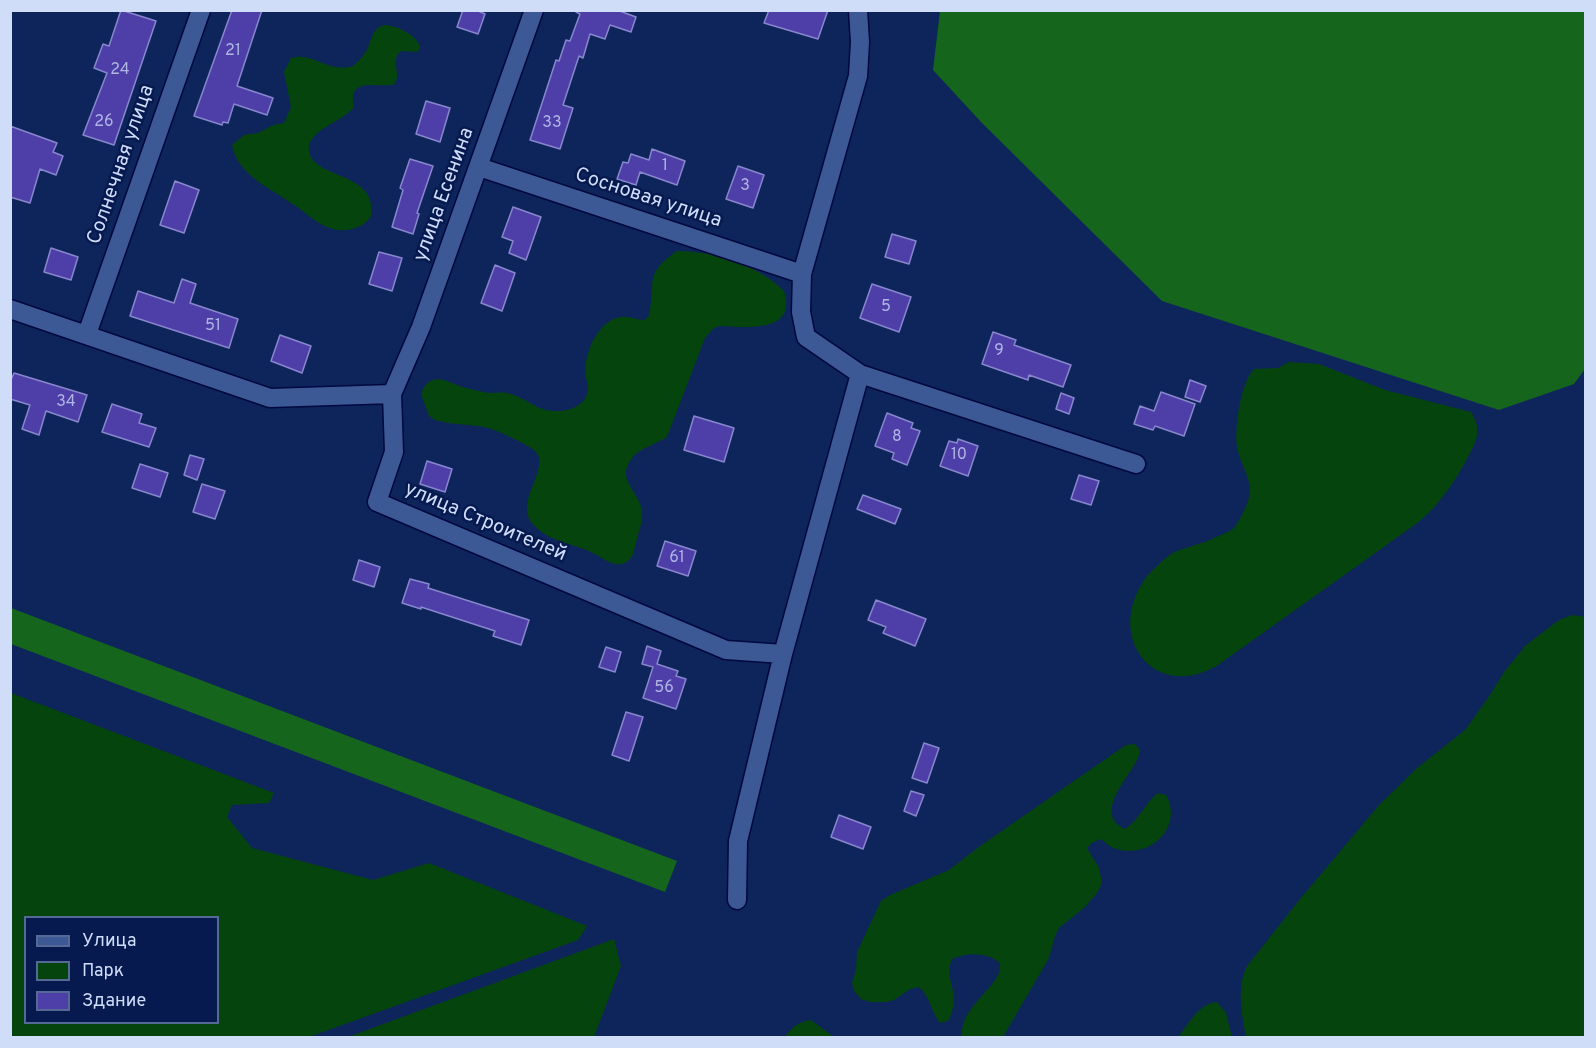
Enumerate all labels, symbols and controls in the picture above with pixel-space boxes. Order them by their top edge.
house number: 21 [225,42,241,62]
house number: 24 [110,61,130,81]
street label: Солнечная улица [83,82,161,248]
house number: 26 [94,113,114,133]
house number: 33 [542,114,562,134]
street label: улица Есенина [410,125,480,265]
house number: 1 [662,157,668,177]
street label: Сосновая улица [572,164,724,234]
house number: 3 [740,177,750,197]
house number: 5 [881,298,891,318]
house number: 51 [205,317,221,337]
house number: 9 [994,342,1004,362]
house number: 34 [56,393,76,413]
house number: 8 [892,428,902,448]
house number: 10 [951,446,967,466]
street label: улица Строителей [400,478,570,568]
house number: 61 [669,549,685,569]
house number: 56 [654,679,674,699]
legend [24,916,219,1024]
text: Улица [82,930,136,953]
text: Парк [82,960,124,983]
text: Здание [82,990,146,1013]

